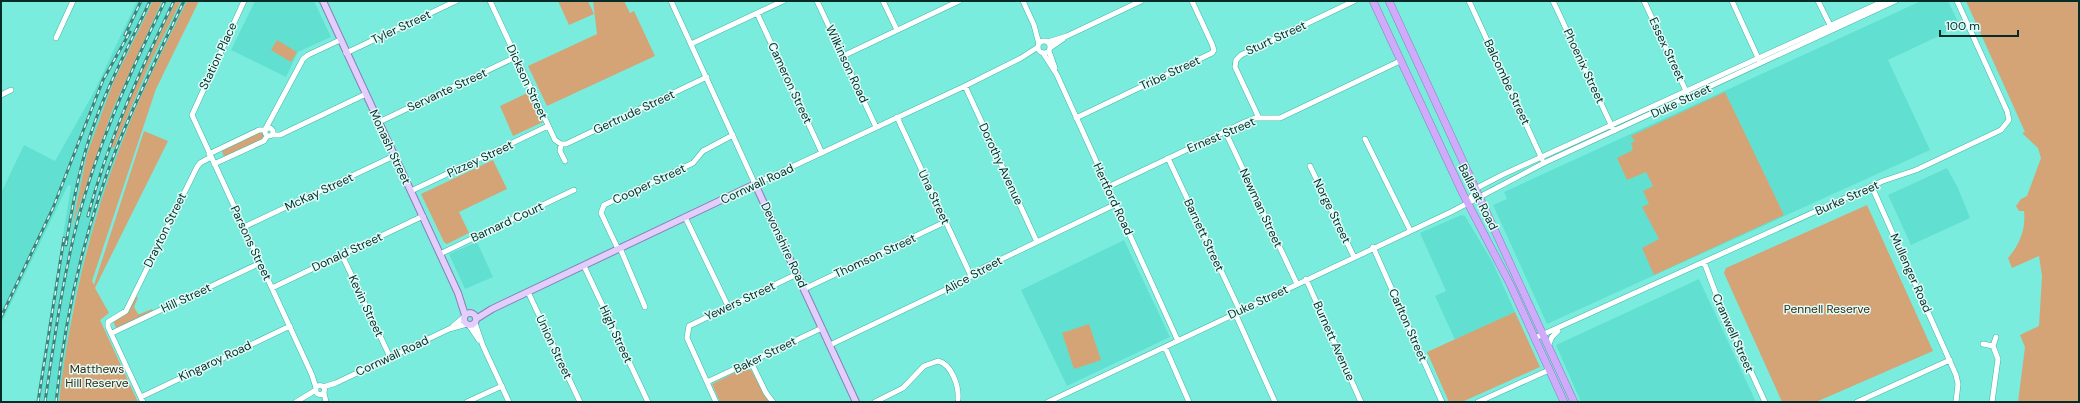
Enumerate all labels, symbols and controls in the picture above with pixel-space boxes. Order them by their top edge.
street label: Tyler Street [369,6,434,48]
scale bar [1940,12,2018,38]
street label: Essex Street [1645,15,1689,84]
street label: Sturt Street [1243,17,1309,59]
text: 100 m [1946,18,1980,34]
street label: Station Place [195,20,241,92]
street label: Wilkinson Road [822,22,872,106]
street label: Phoenix Street [1560,26,1608,106]
street label: Balcombe Street [1480,37,1534,128]
street label: Cameron Street [764,40,816,127]
street label: Dickson Street [503,42,551,122]
street label: Tribe Street [1137,52,1203,94]
street label: Servante Street [405,64,490,115]
street label: Duke Street [1648,80,1714,122]
street label: Gertrude Street [591,86,677,138]
street label: Monash Street [366,107,414,187]
street label: Ernest Street [1184,113,1258,157]
street label: Dorothy Avenue [975,121,1027,208]
street label: Pizzey Street [444,137,516,181]
street label: Cooper Street [610,160,688,208]
street label: Cornwall Road [718,160,796,208]
street label: Hertford Road [1089,160,1137,238]
street label: Ballarat Road [1454,161,1502,233]
street label: Newman Street [1236,166,1286,250]
street label: Una Street [914,167,954,227]
street label: McKay Street [282,169,356,215]
street label: Norge Street [1309,176,1355,246]
street label: Burke Street [1813,177,1882,219]
street label: Drayton Street [140,190,190,270]
street label: Barnett Street [1180,196,1228,274]
street label: Barnard Court [468,198,546,246]
street label: Devonshire Road [757,200,811,290]
street label: Parsons Street [227,203,275,283]
street label: Donald Street [309,229,385,275]
street label: Thomson Street [831,230,919,282]
street label: Mullenger Road [1886,231,1936,315]
street label: Alice Street [941,252,1005,298]
street label: Kevin Street [345,272,387,340]
street label: Yewers Street [702,278,778,324]
street label: Hill Street [158,279,214,317]
street label: Duke Street [1225,281,1291,323]
street label: Carlton Street [1385,286,1431,364]
street label: Cranwell Street [1708,291,1758,375]
street label: Burnett Avenue [1309,299,1359,383]
park label: Pennell Reserve [1784,301,1870,317]
street label: High Street [596,303,636,366]
street label: Union Street [532,312,576,382]
street label: Cornwall Road [353,332,431,380]
street label: Baker Street [731,333,799,377]
street label: Kingaroy Road [176,337,254,385]
park label: Matthews Hill Reserve [65,361,129,391]

